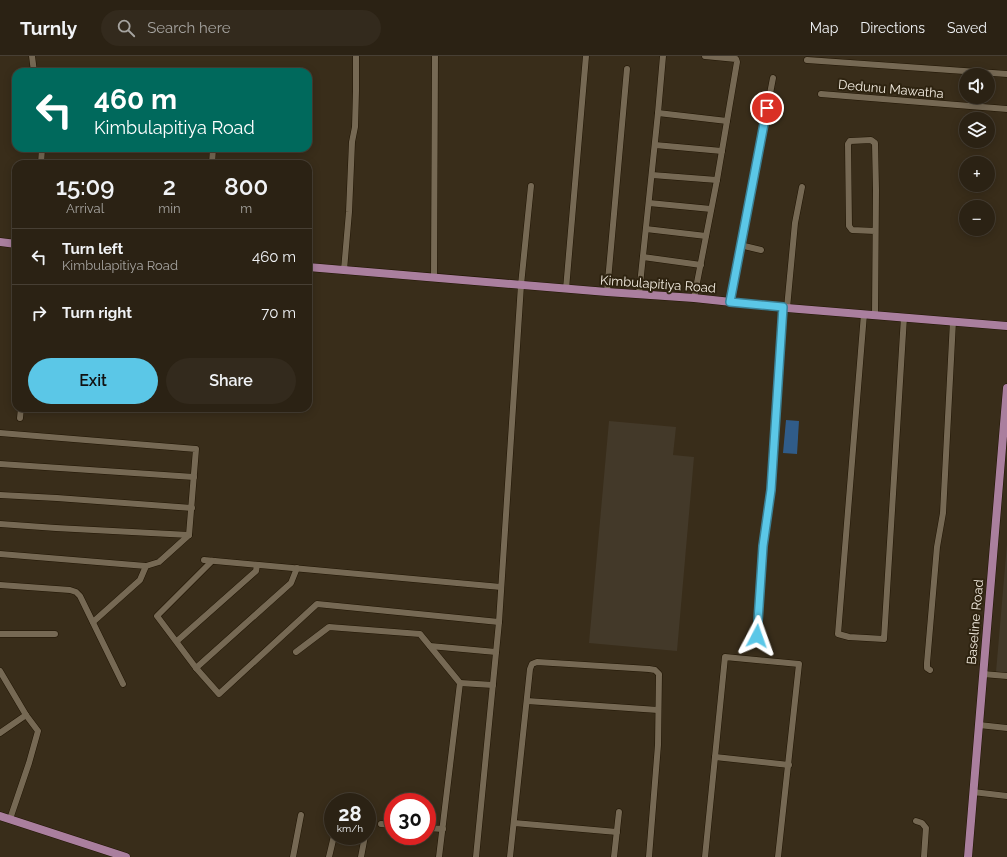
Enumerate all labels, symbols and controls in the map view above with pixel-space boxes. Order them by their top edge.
search box [101,10,381,46]
text: Turnly [20,17,77,39]
icon: search [115,17,137,39]
text: Search here [147,19,231,37]
text: Map [810,20,838,36]
text: Directions [860,20,925,36]
text: Saved [947,20,987,36]
map controls [959,68,995,236]
button: sound [959,68,995,104]
street label: Dedunu Mawatha [838,77,944,101]
text: 460 m [94,83,177,116]
icon: left [28,84,80,136]
pin [750,91,784,125]
icon: arrive [756,97,778,119]
button: layers [959,112,995,148]
text: Kimbulapitiya Road [94,117,255,138]
button: + [959,156,995,192]
text: 15:09 [56,172,115,201]
text: 2 [163,172,176,201]
text: 800 [224,172,268,201]
button: − [959,200,995,236]
text: Arrival [66,201,104,216]
text: min [158,201,181,216]
text: m [240,201,252,216]
text: Turn left [62,240,123,258]
icon: left [28,246,50,268]
text: 460 m [252,248,296,266]
text: Kimbulapitiya Road [62,258,178,273]
street label: Kimbulapitiya Road [600,272,716,296]
icon: right [28,302,50,324]
text: Turn right [62,304,132,322]
text: 70 m [261,304,296,322]
button: Exit [28,358,158,404]
button: Share [166,358,296,404]
street label: Baseline Road [964,579,986,665]
position arrow [736,615,778,657]
speed limit sign: 30 [384,793,436,845]
text: 28 [338,802,362,826]
text: km/h [337,823,363,834]

